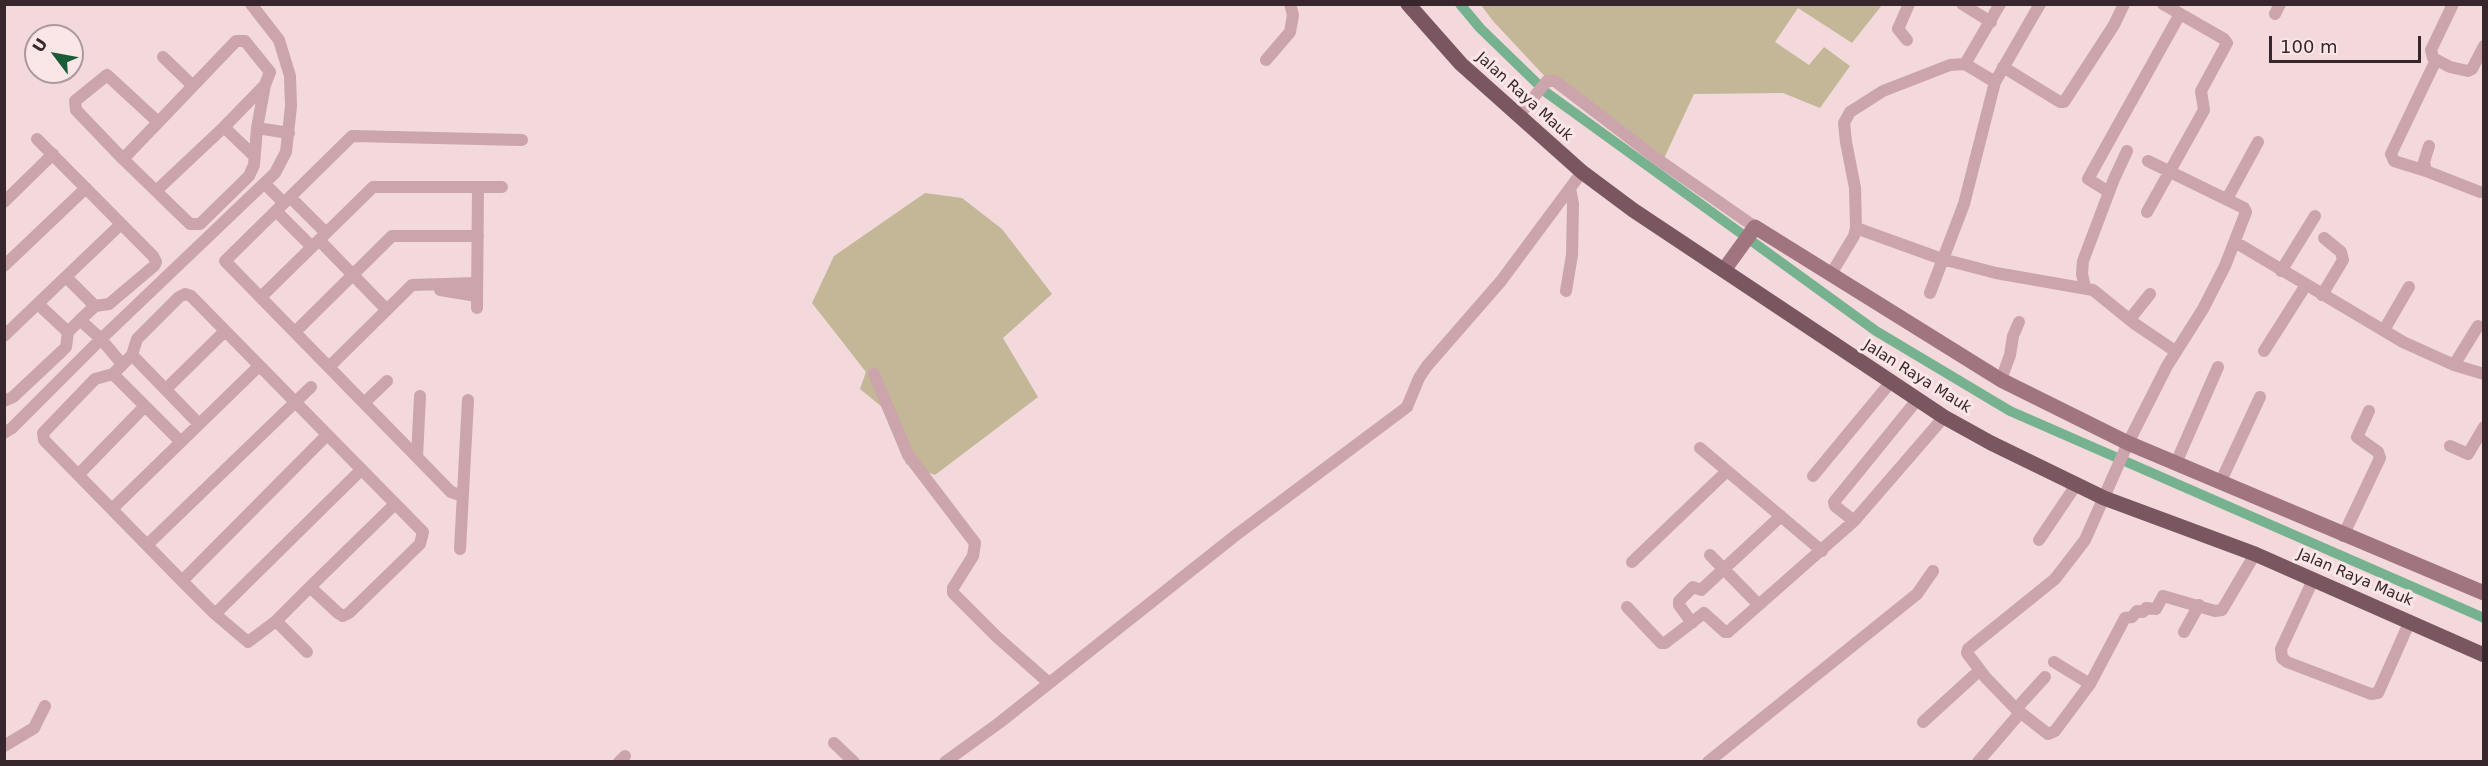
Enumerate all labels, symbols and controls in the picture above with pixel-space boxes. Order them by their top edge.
north arrow [24,24,84,84]
scale bar [2272,24,2424,62]
text: U [29,35,52,56]
text: 100 m [2280,36,2338,57]
street label: Jalan Raya Mauk [1472,49,1576,145]
street label: Jalan Raya Mauk [1860,337,1974,417]
street label: Jalan Raya Mauk [2295,546,2415,610]

